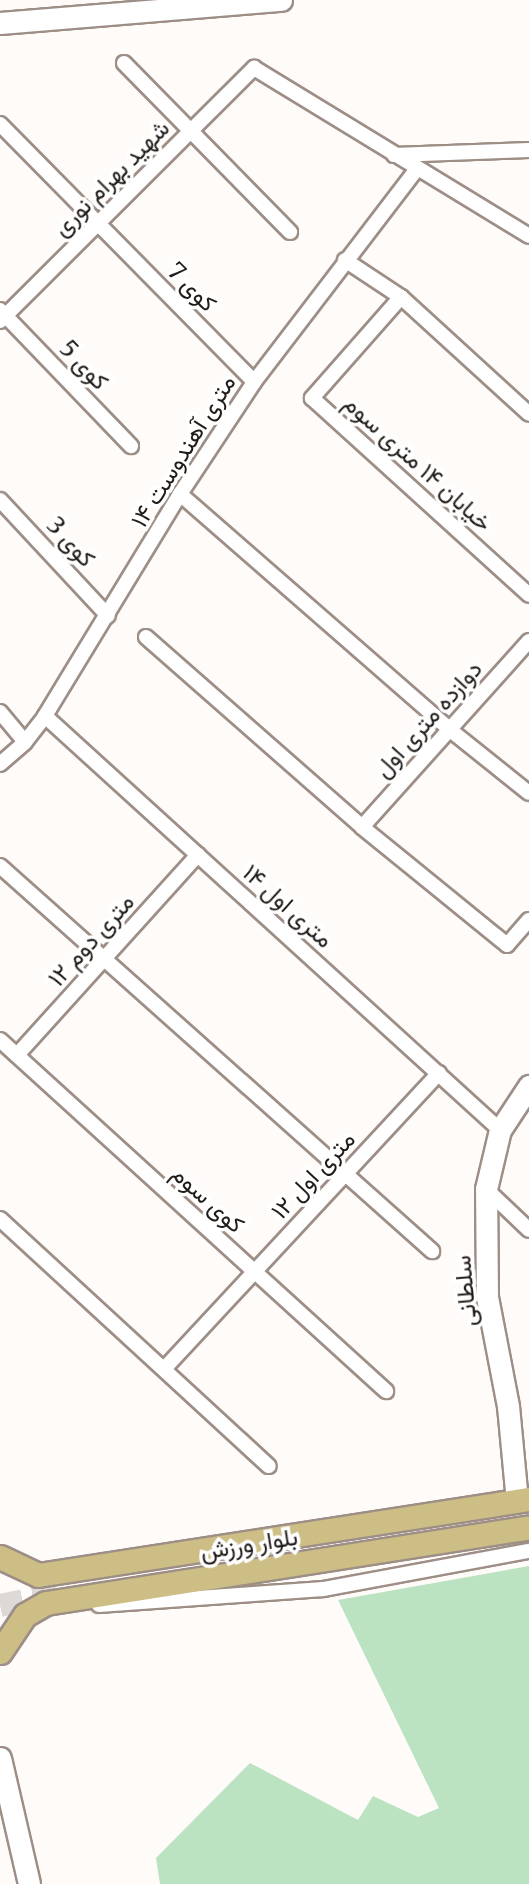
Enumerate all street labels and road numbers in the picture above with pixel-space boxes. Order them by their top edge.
street label: شهید بهرام نوری [47,114,175,242]
street label: کوی 7 [161,256,223,318]
street label: کوی 5 [54,334,114,396]
street label: ۱۴ متری آهندوست [125,369,241,533]
street label: خیابان ۱۴ متری سوم [338,389,498,537]
street label: کوی 3 [41,511,101,573]
street label: دوازده متری اول [368,655,488,783]
street label: ۱۴ متری اول [237,858,339,954]
street label: ۱۲ متری دوم [42,888,140,992]
street label: ۱۲ متری اول [265,1125,361,1225]
street label: کوی سوم [166,1159,250,1239]
street label: سلطانی [448,1254,482,1328]
street label: بلوار ورزش [198,1522,300,1566]

